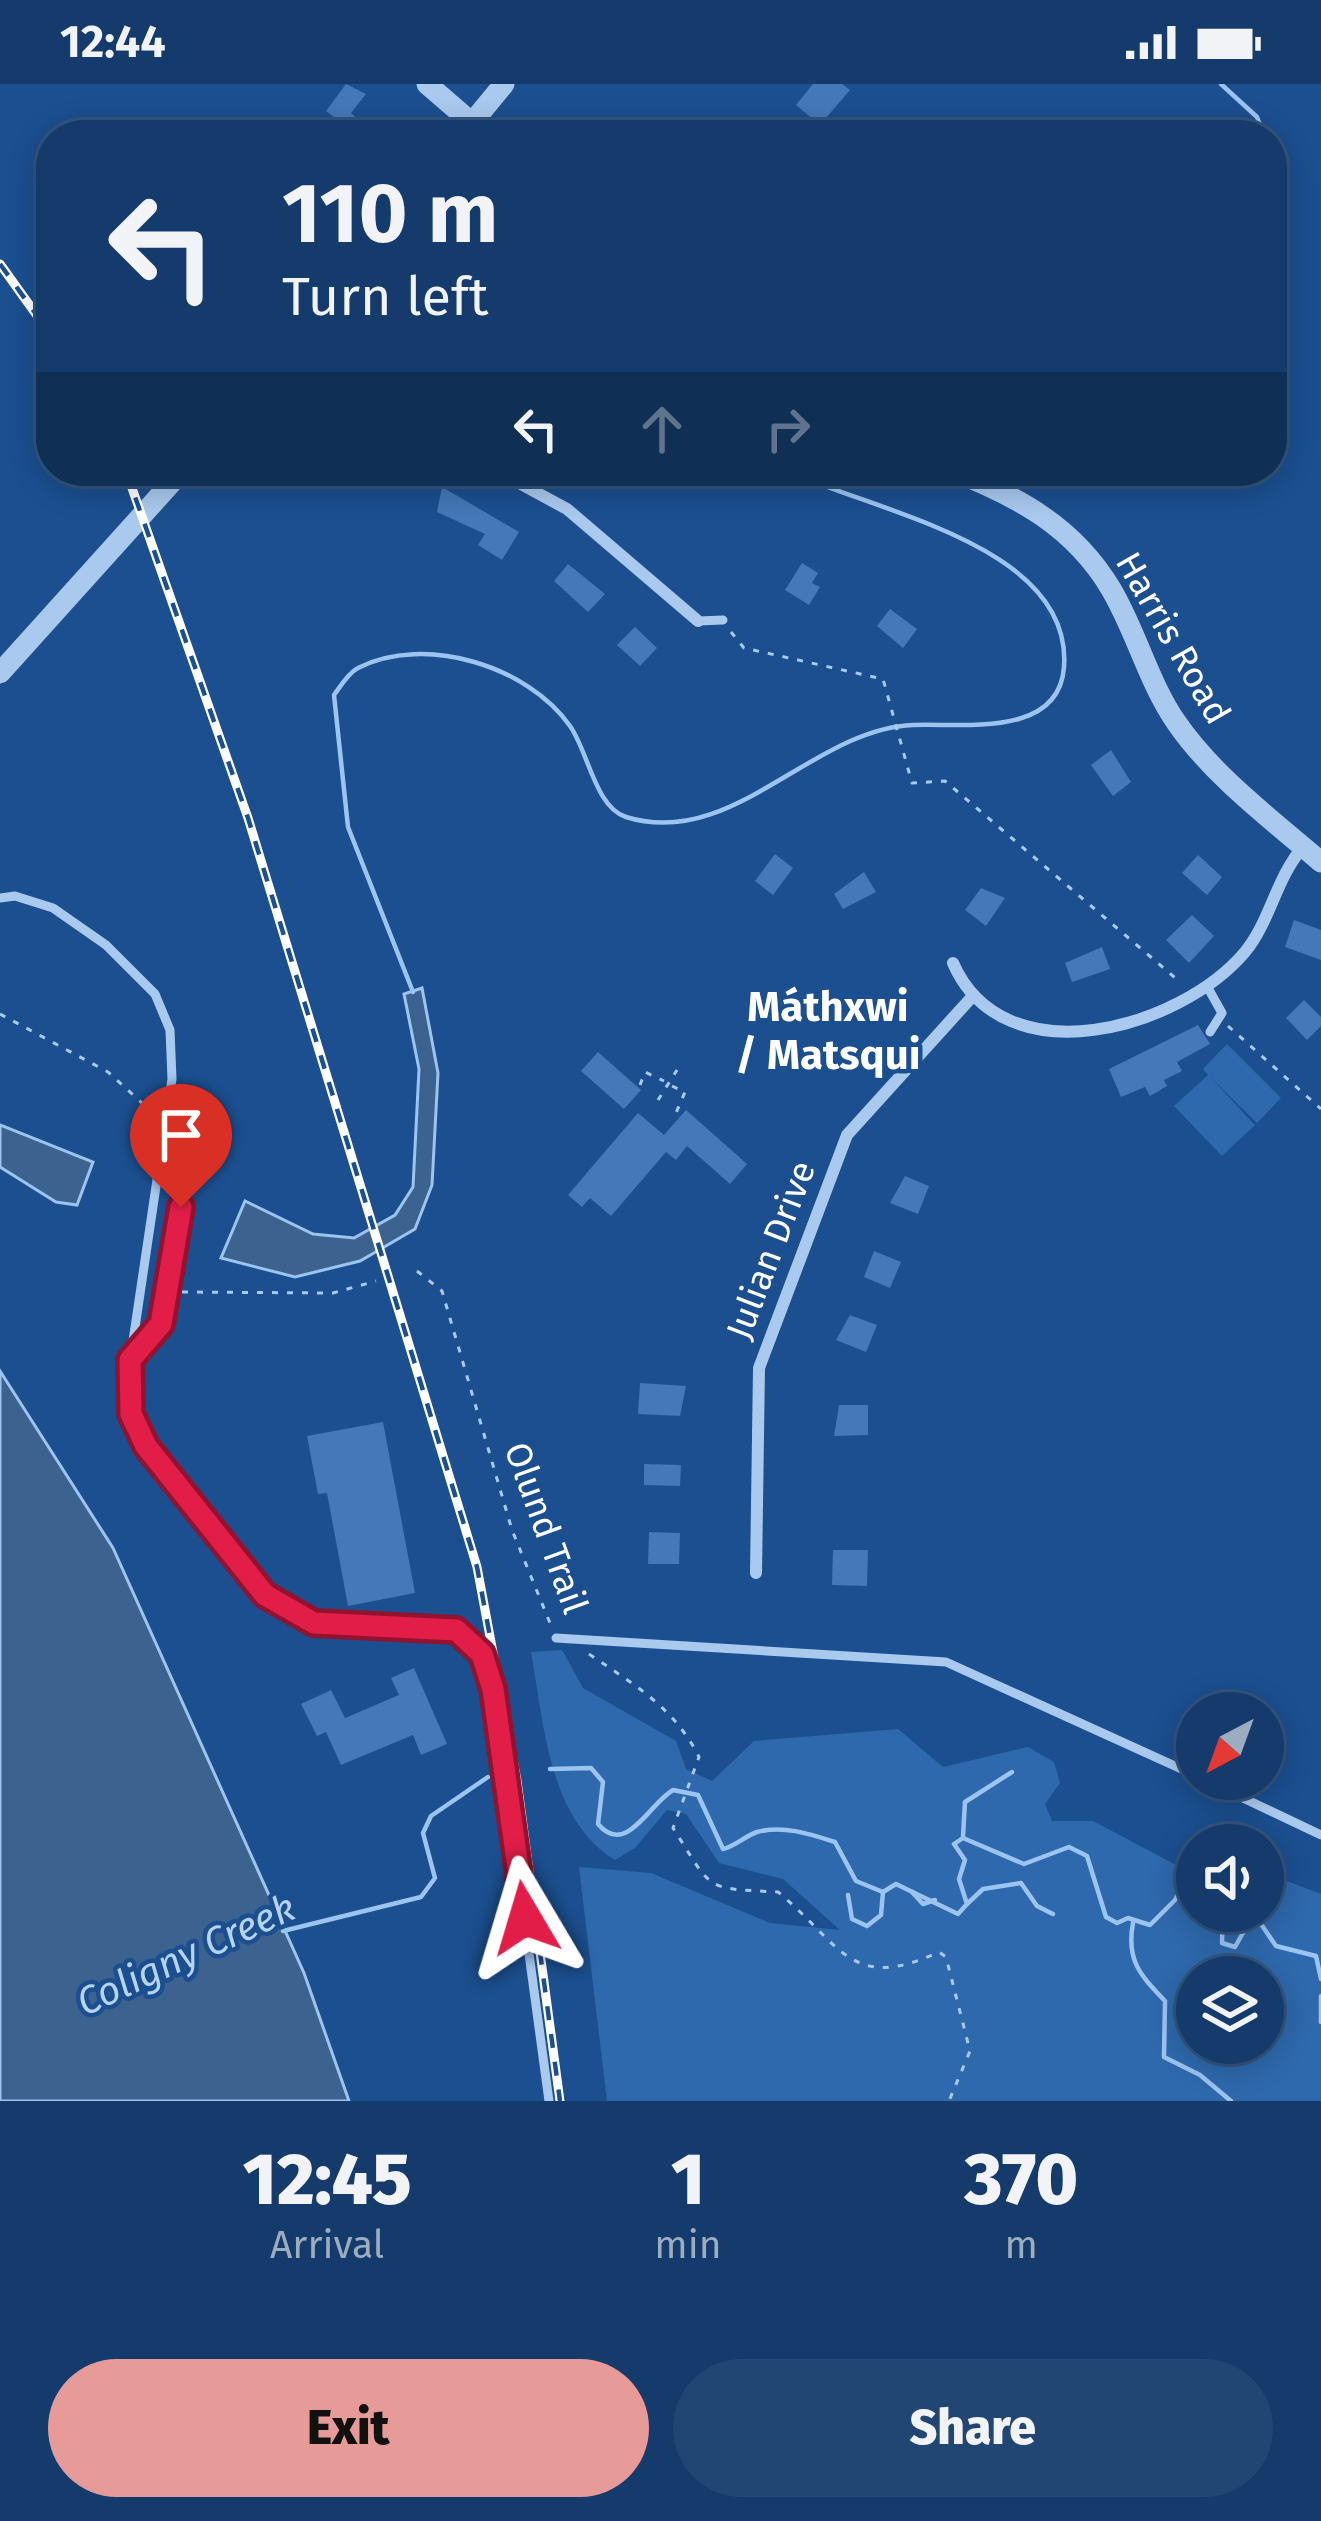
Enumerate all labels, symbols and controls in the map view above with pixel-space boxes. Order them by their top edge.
text: 12:44 [60,15,166,69]
text: 110 m [282,163,498,264]
icon: left [84,168,240,324]
text: Turn left [282,265,489,329]
icon: left [503,396,569,462]
icon: ahead [629,396,695,462]
icon: right [755,396,821,462]
street label: Harris Road [1106,544,1240,732]
district label: Máthxwi / Matsqui [735,982,921,1080]
pin [130,1084,232,1207]
icon: arrive [148,1102,214,1168]
street label: Julian Drive [717,1155,825,1345]
street label: Olund Trail [495,1436,597,1620]
north arrow [1176,1692,1284,1800]
map controls [1176,1692,1284,2064]
button: sound [1176,1824,1284,1932]
position arrow [462,1855,588,1981]
water label: Coligny Creek [69,1884,303,2026]
button: layers [1176,1956,1284,2064]
text: 12:45 [243,2137,411,2223]
text: 1 [671,2137,705,2223]
text: 370 [964,2137,1078,2223]
text: Arrival [270,2222,384,2268]
text: min [654,2222,722,2268]
text: m [1005,2222,1038,2268]
button: Exit [48,2359,649,2497]
button: Share [673,2359,1273,2497]

